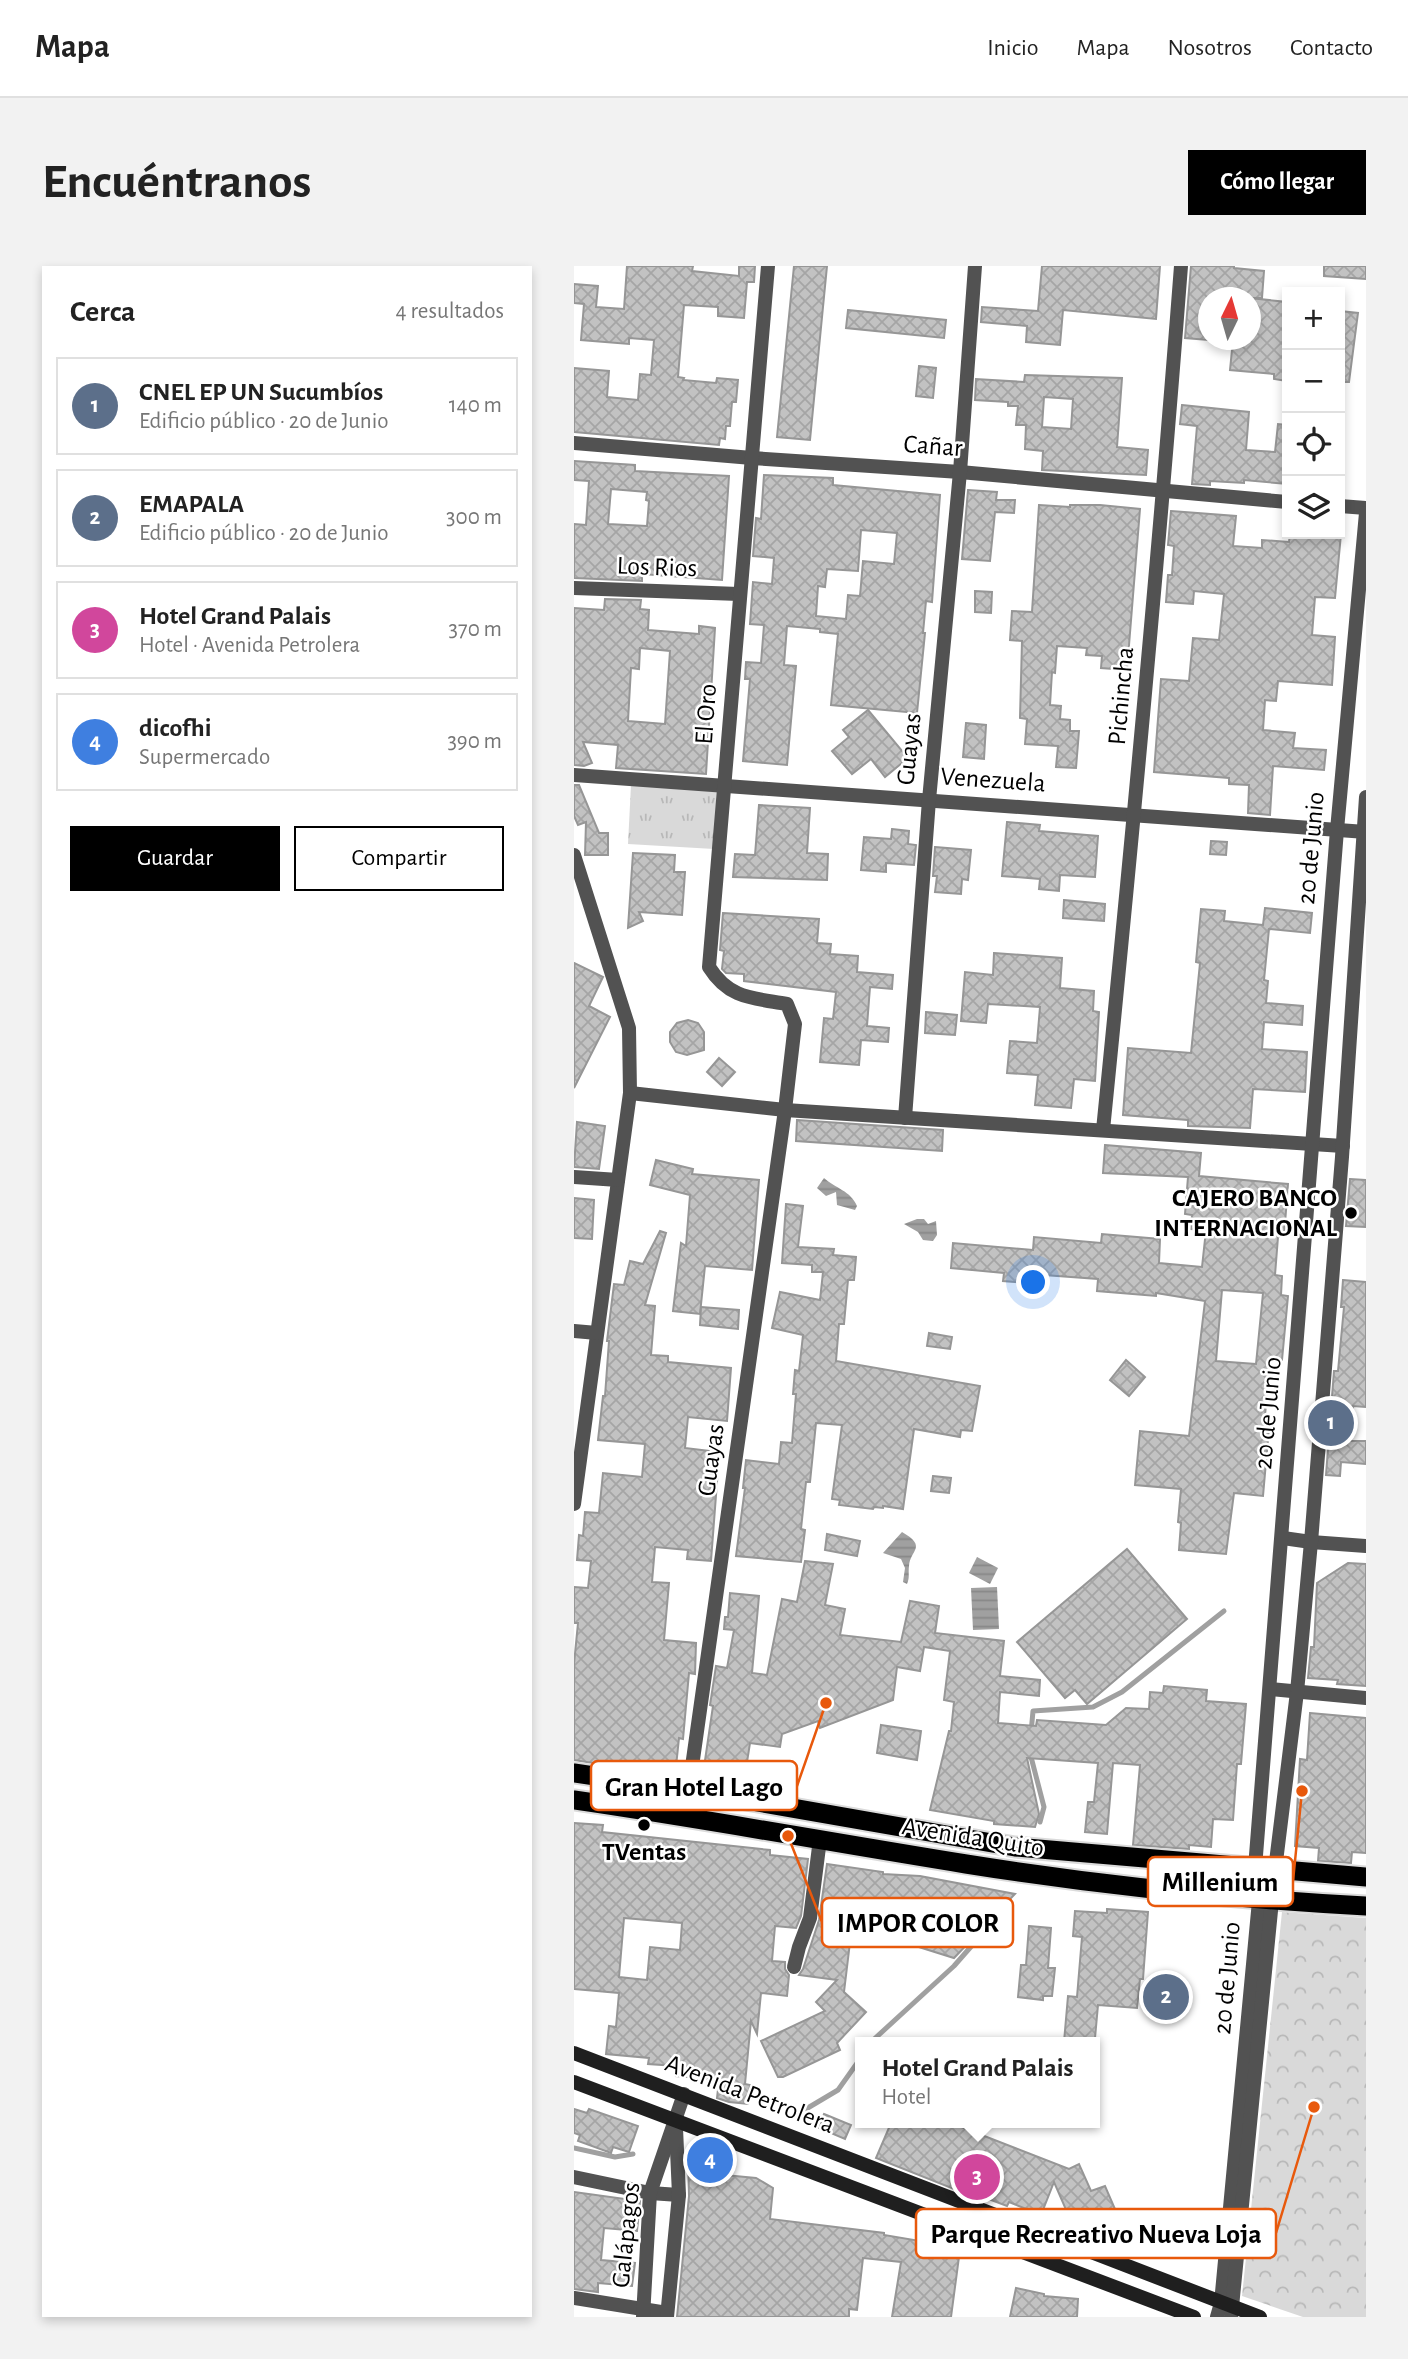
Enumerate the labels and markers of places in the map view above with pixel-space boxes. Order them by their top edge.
place label: CAJERO BANCO INTERNACIONAL [1154,1185,1338,1241]
marker: CAJERO BANCO INTERNACIONAL [1343,1205,1359,1221]
pin: 1 [1308,1397,1354,1449]
callout: Gran Hotel Lago [591,1761,797,1810]
marker: TVentas [636,1817,652,1833]
place label: TVentas [602,1839,686,1865]
callout: Millenium [1148,1857,1293,1906]
callout: IMPOR COLOR [822,1898,1013,1947]
pin: 2 [1143,1971,1189,2023]
pin: 4 [687,2134,733,2186]
pin: 3 [954,2151,1000,2203]
callout: Parque Recreativo Nueva Loja [916,2209,1276,2258]

